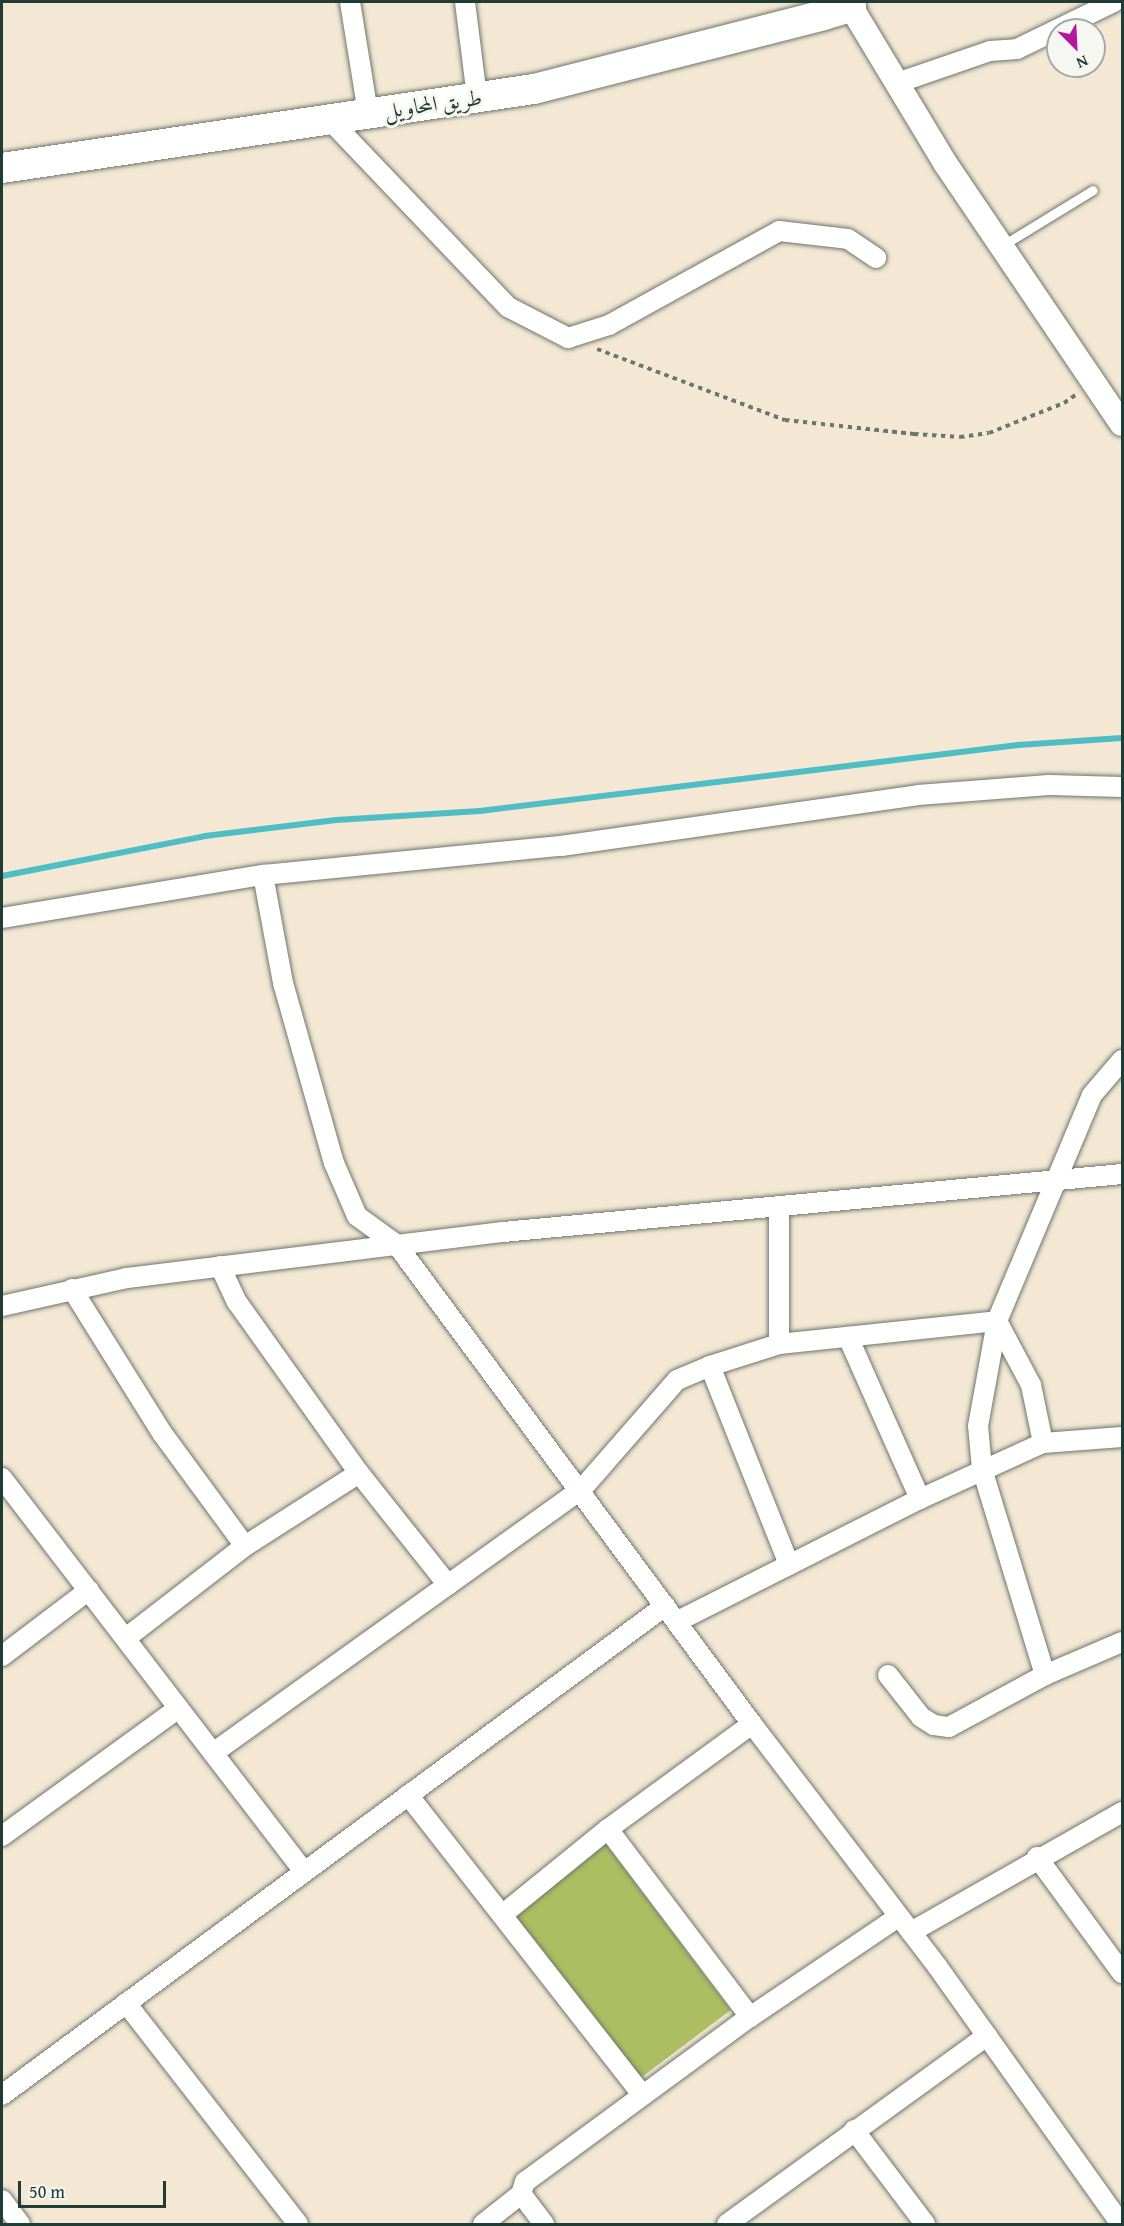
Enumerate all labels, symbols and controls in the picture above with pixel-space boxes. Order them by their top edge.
north arrow [1046,18,1106,78]
text: N [1073,49,1092,76]
street label: طريق المحاويل [382,84,484,124]
scale bar [21,2169,170,2207]
text: 50 m [29,2178,65,2205]

